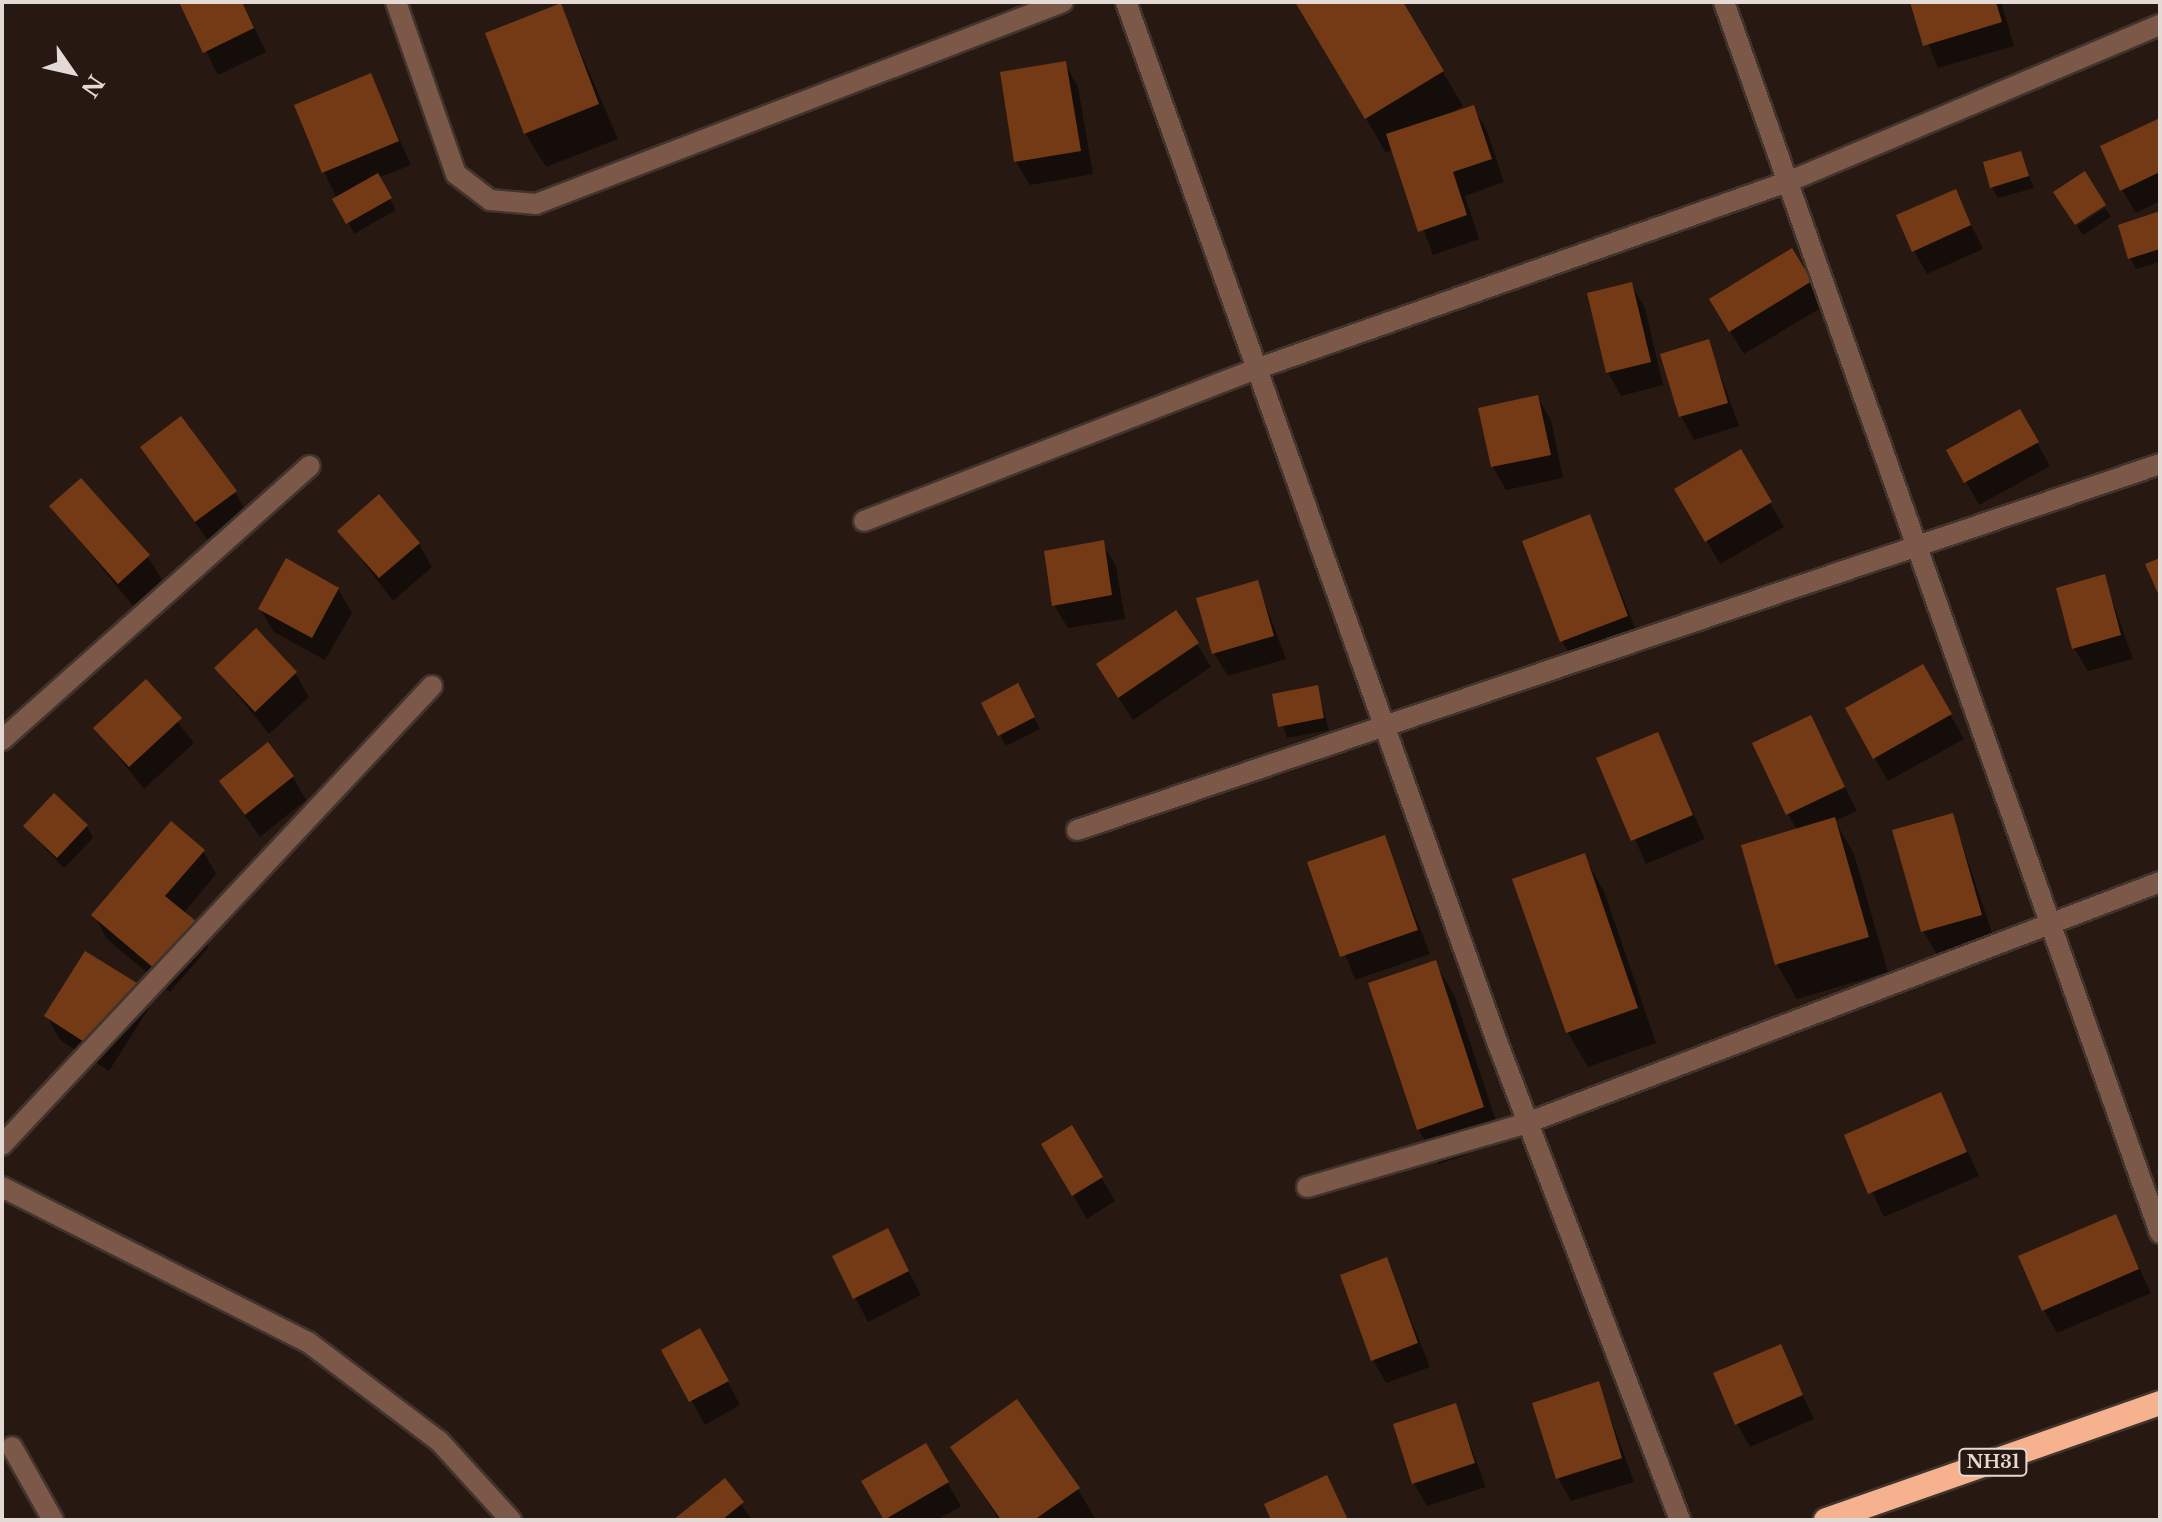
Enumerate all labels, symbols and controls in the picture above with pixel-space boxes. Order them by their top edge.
north arrow [32,32,112,112]
text: N [75,70,109,102]
road number: NH31 [1957,1448,2029,1476]

